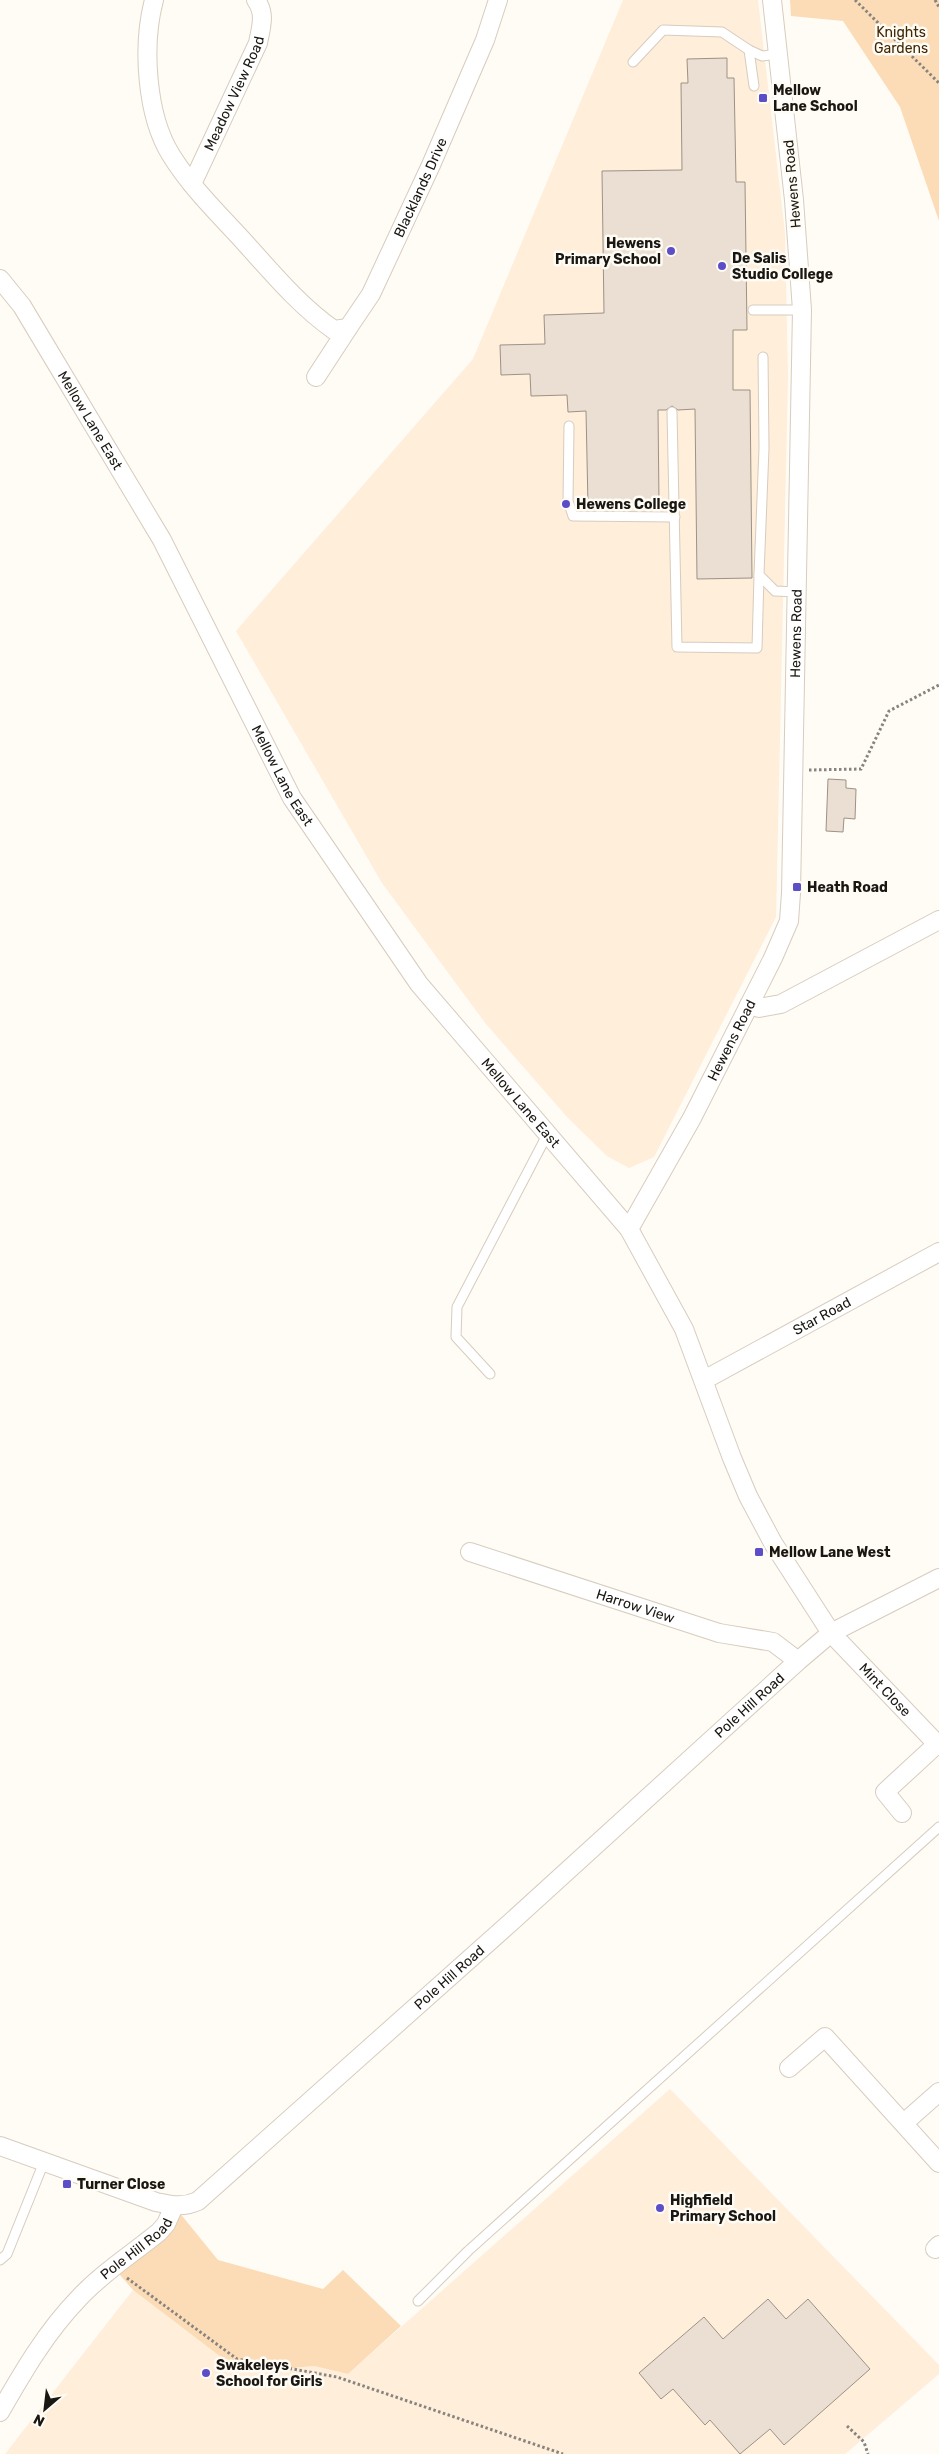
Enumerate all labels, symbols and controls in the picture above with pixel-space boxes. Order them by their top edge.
park label: Knights Gardens [874,24,928,57]
street label: Meadow View Road [201,35,268,154]
place label: Mellow Lane School [773,82,858,115]
marker: Mellow Lane School [757,92,769,104]
street label: Blacklands Drive [391,135,451,240]
street label: Hewens Road [780,139,805,229]
place label: Hewens Primary School [555,235,661,268]
marker: Hewens Primary School [665,245,677,257]
place label: De Salis Studio College [732,250,833,283]
marker: De Salis Studio College [716,260,728,272]
street label: Mellow Lane East [54,368,126,473]
place label: Hewens College [576,496,686,513]
marker: Hewens College [560,498,572,510]
street label: Hewens Road [787,589,806,678]
street label: Mellow Lane East [248,722,317,830]
place label: Heath Road [807,879,888,896]
marker: Heath Road [791,881,803,893]
street label: Hewens Road [704,997,760,1084]
street label: Mellow Lane East [477,1055,564,1152]
street label: Star Road [790,1294,854,1339]
place label: Mellow Lane West [769,1544,891,1561]
marker: Mellow Lane West [753,1546,765,1558]
street label: Harrow View [594,1586,677,1627]
street label: Mint Close [855,1660,914,1720]
street label: Pole Hill Road [711,1670,788,1742]
street label: Pole Hill Road [411,1942,488,2013]
place label: Turner Close [77,2176,165,2193]
marker: Turner Close [61,2178,73,2190]
place label: Highfield Primary School [670,2192,776,2225]
marker: Highfield Primary School [654,2202,666,2214]
street label: Pole Hill Road [97,2216,177,2283]
place label: Swakeleys School for Girls [216,2357,323,2390]
marker: Swakeleys School for Girls [200,2367,212,2379]
north arrow [20,2384,70,2434]
text: N [31,2410,48,2430]

